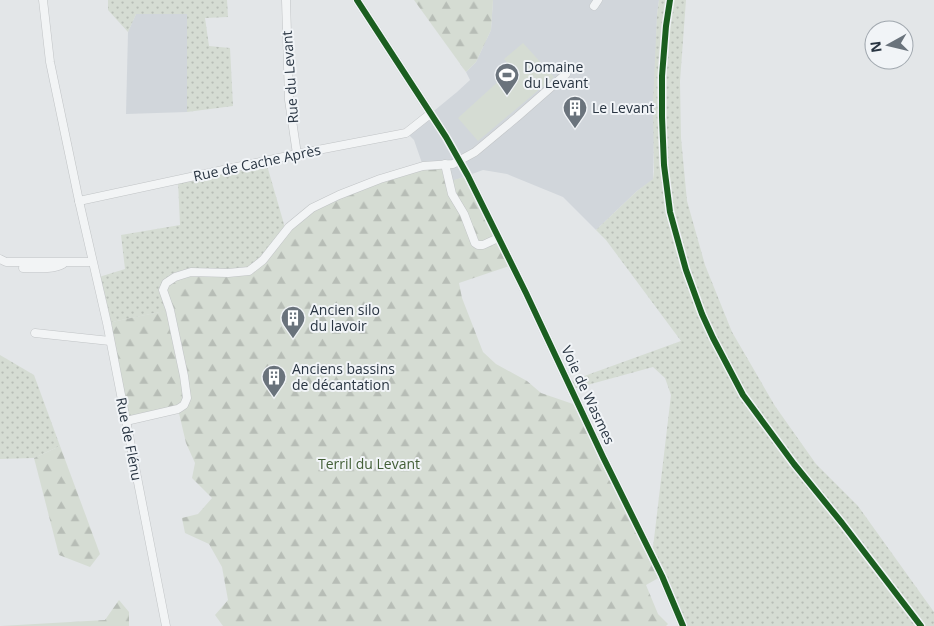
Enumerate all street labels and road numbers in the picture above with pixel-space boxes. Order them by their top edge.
street label: Rue du Levant [277,30,302,124]
street label: Rue de Cache Après [191,140,323,185]
street label: Voie de Wasmes [557,342,620,447]
street label: Rue de Flénu [112,396,147,482]

